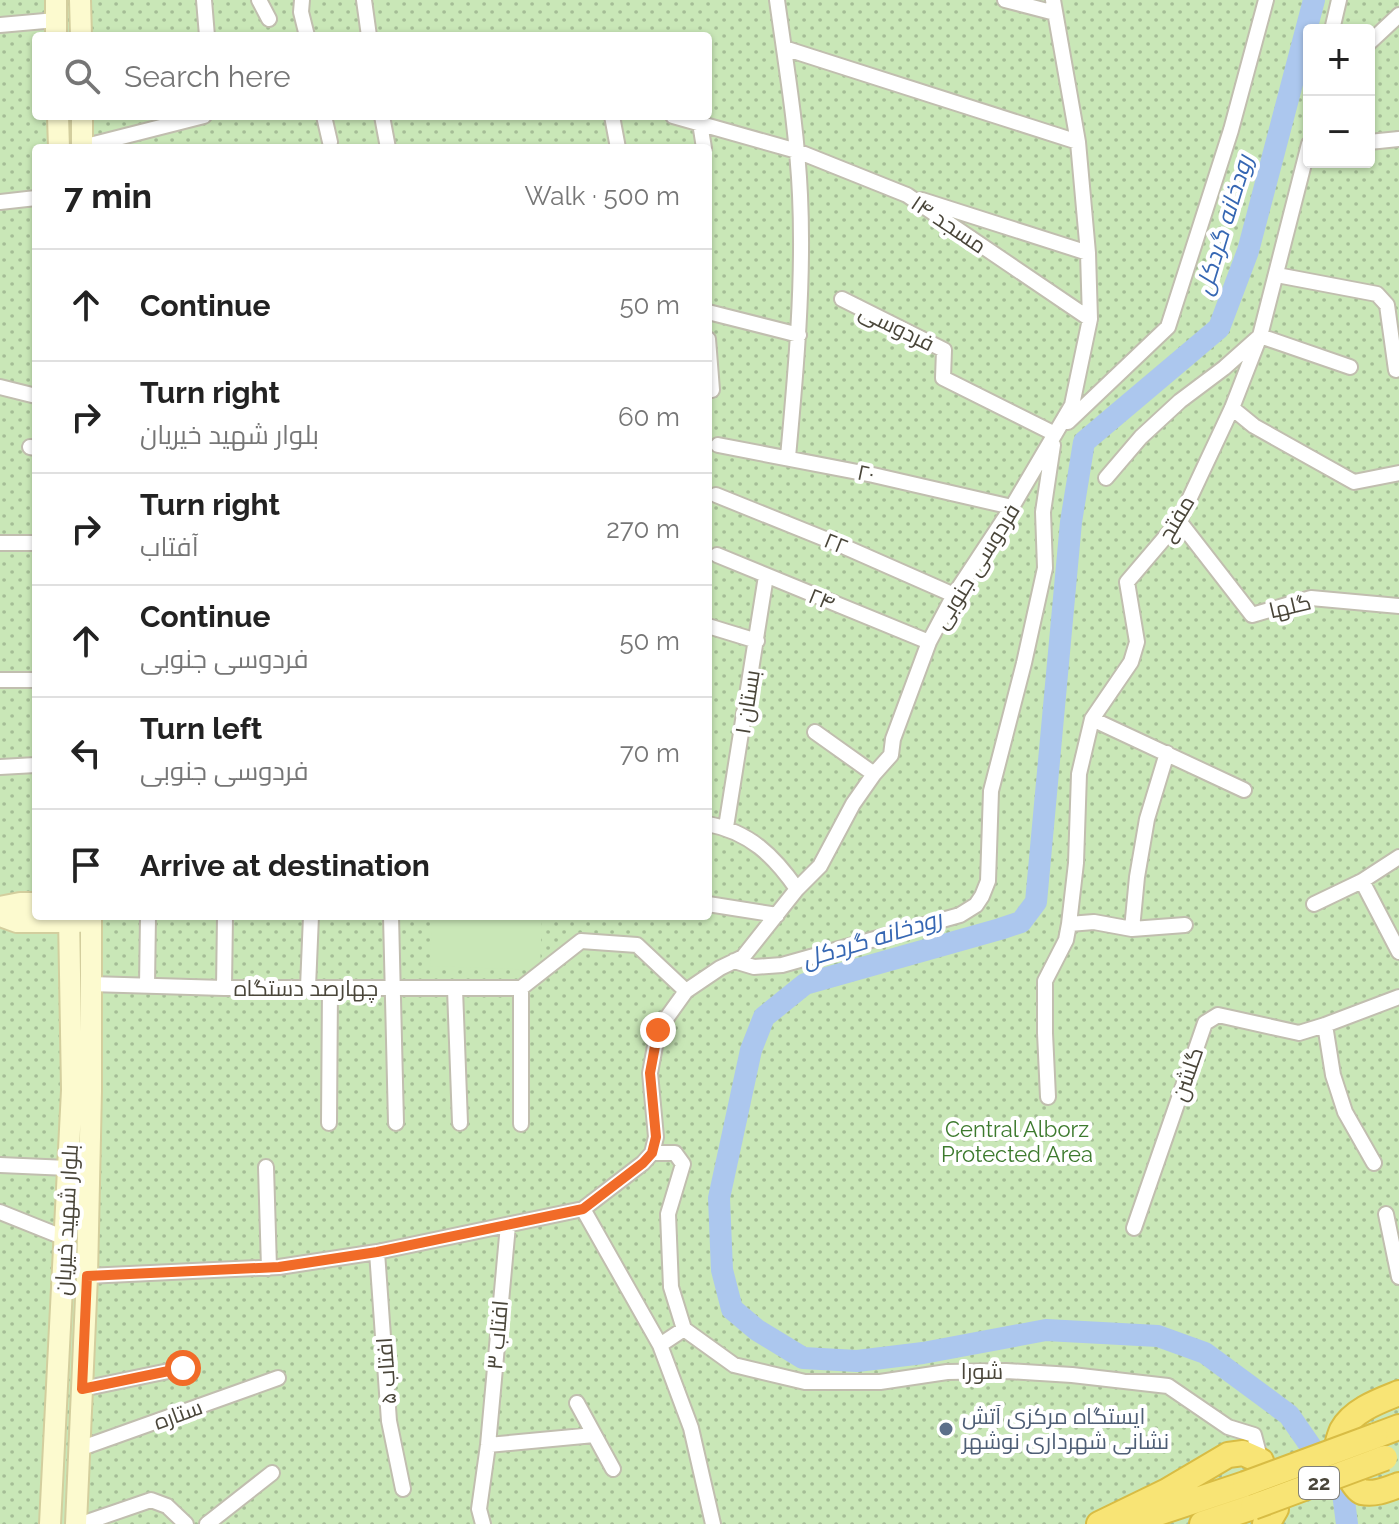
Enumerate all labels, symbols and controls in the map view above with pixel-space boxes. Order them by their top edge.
map controls [1303,24,1375,168]
button: + [1303,24,1375,96]
search box [32,32,712,120]
icon: search [60,54,104,98]
text: Search here [124,59,291,94]
button: − [1303,96,1375,168]
water label: رودخانه گردکل [1189,150,1259,298]
text: 7 min [64,176,152,216]
text: Walk · 500 m [524,181,680,211]
street label: مسجد ۱۴ [906,189,992,259]
icon: ahead [64,283,108,327]
text: Continue [140,288,271,323]
text: 50 m [619,290,680,320]
street label: فردوسی [855,298,939,357]
text: Turn right [140,375,280,410]
icon: right [64,395,108,439]
text: 60 m [618,402,680,432]
text: بلوار شهید خیریان [140,420,319,450]
street label: ۲۰ [855,459,877,487]
text: Turn right [140,487,280,522]
street label: مفتح [1152,491,1201,546]
street label: فردوسی جنوبی [927,499,1026,634]
icon: right [64,507,108,551]
text: 270 m [606,514,680,544]
street label: ۲۲ [820,527,852,559]
text: آفتاب [140,532,199,562]
street label: ۲۴ [805,582,839,616]
street label: گلها [1266,589,1314,624]
text: Continue [140,599,271,634]
icon: ahead [64,619,108,663]
text: 50 m [619,626,680,656]
text: فردوسی جنوبی [140,644,308,674]
street label: بستان ۱ [729,668,765,736]
text: Turn left [140,711,262,746]
icon: left [64,731,108,775]
text: 70 m [620,738,680,768]
text: فردوسی جنوبی [140,756,308,786]
icon: arrive [64,843,108,887]
text: Arrive at destination [140,848,430,883]
water label: رودخانه گردکل [799,903,947,974]
street label: چهارصد دستگاه [234,975,378,1003]
route end [640,1012,676,1048]
street label: گلشن [1166,1044,1209,1105]
park label: Central Alborz Protected Area [941,1116,1093,1167]
street label: بلوار شهید خیریان [49,1144,84,1296]
street label: افتاب ۳ [481,1299,513,1371]
street label: افتاب ۵ [371,1337,401,1405]
route start [165,1350,201,1386]
street label: شورا [961,1358,1003,1384]
street label: ستاره [150,1393,206,1435]
place label: ایستگاه مرکزی آتش نشانی شهرداری نوشهر [960,1403,1169,1455]
marker: ایستگاه مرکزی آتش نشانی شهرداری نوشهر [937,1420,955,1438]
road number: 22 [1299,1467,1339,1499]

